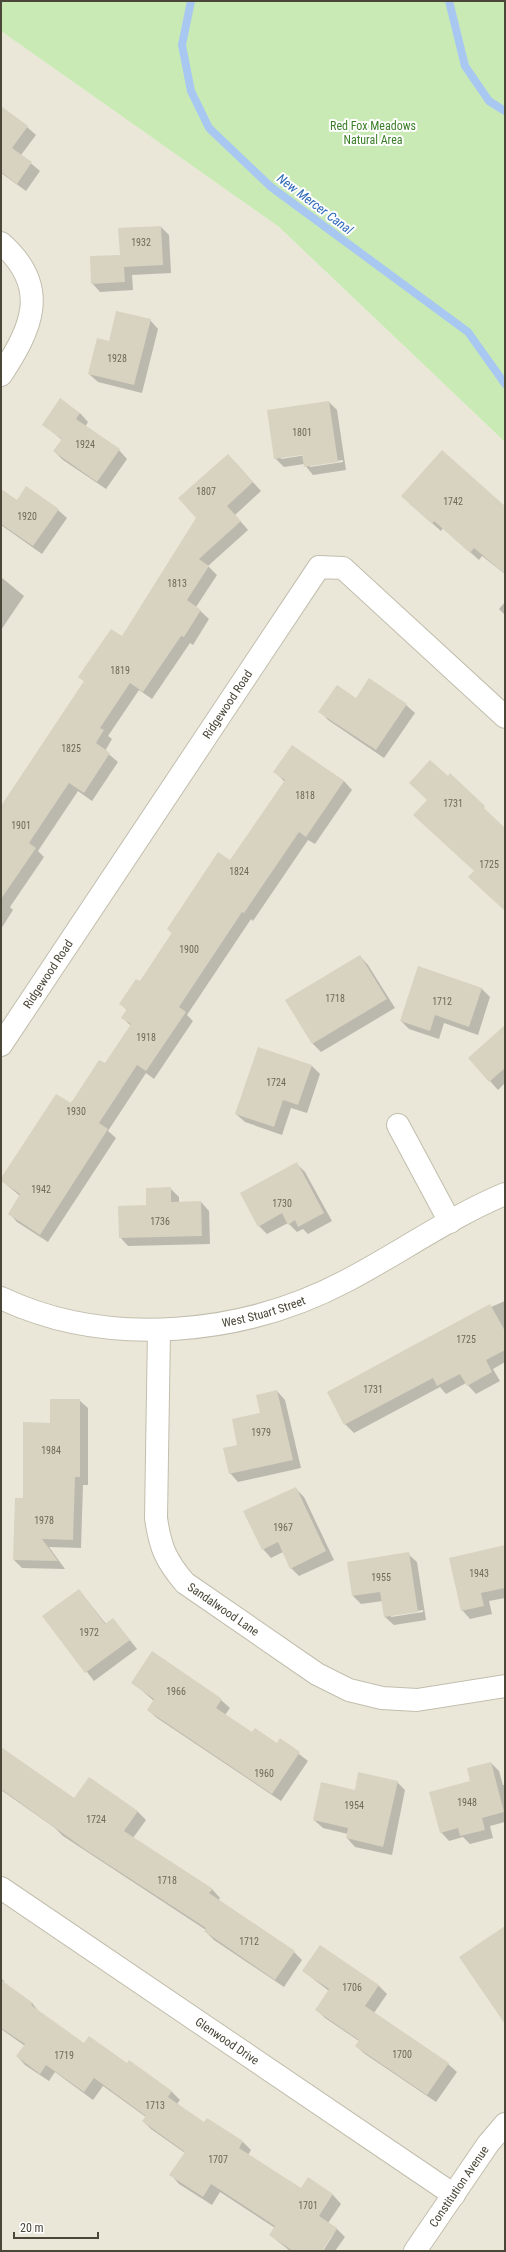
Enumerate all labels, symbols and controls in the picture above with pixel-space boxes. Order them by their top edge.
park label: Red Fox Meadows Natural Area [330,119,416,147]
water label: New Mercer Canal [274,171,357,238]
house number: 1932 [131,237,151,248]
house number: 1928 [107,353,127,364]
house number: 1801 [292,427,312,438]
house number: 1924 [75,439,95,450]
house number: 1807 [196,486,216,497]
house number: 1742 [443,496,463,507]
house number: 1920 [17,511,37,522]
house number: 1813 [167,578,187,589]
house number: 1819 [110,665,130,676]
street label: Ridgewood Road [200,668,255,741]
house number: 1825 [61,743,81,754]
house number: 1818 [295,790,315,801]
house number: 1731 [443,798,463,809]
house number: 1901 [11,820,31,831]
house number: 1725 [479,859,499,870]
house number: 1824 [229,866,249,877]
street label: Ridgewood Road [20,937,76,1011]
house number: 1900 [179,944,199,955]
house number: 1718 [325,993,345,1004]
house number: 1712 [432,996,452,1007]
house number: 1918 [136,1032,156,1043]
house number: 1724 [266,1077,286,1088]
house number: 1930 [66,1106,86,1117]
house number: 1942 [31,1184,51,1195]
house number: 1730 [272,1198,292,1209]
house number: 1736 [150,1216,170,1227]
street label: West Stuart Street [221,1293,308,1330]
house number: 1725 [456,1334,476,1345]
house number: 1731 [363,1384,383,1395]
house number: 1979 [251,1427,271,1438]
house number: 1984 [41,1445,61,1456]
house number: 1978 [34,1515,54,1526]
house number: 1967 [273,1522,293,1533]
house number: 1943 [469,1568,489,1579]
house number: 1955 [371,1572,391,1583]
street label: Sandalwood Lane [185,1580,262,1639]
house number: 1972 [79,1627,99,1638]
house number: 1966 [166,1686,186,1697]
house number: 1960 [254,1768,274,1779]
house number: 1948 [457,1797,477,1808]
house number: 1954 [344,1800,364,1811]
house number: 1724 [86,1814,106,1825]
house number: 1718 [157,1875,177,1886]
house number: 1712 [239,1936,259,1947]
house number: 1706 [342,1982,362,1993]
street label: Glenwood Drive [192,2015,262,2068]
house number: 1700 [392,2049,412,2060]
house number: 1719 [54,2050,74,2061]
house number: 1713 [145,2100,165,2111]
street label: Constitution Avenue [426,2143,492,2230]
house number: 1707 [208,2154,228,2165]
house number: 1701 [298,2200,318,2211]
scale bar [14,2214,98,2240]
text: 20 m [20,2221,44,2235]

